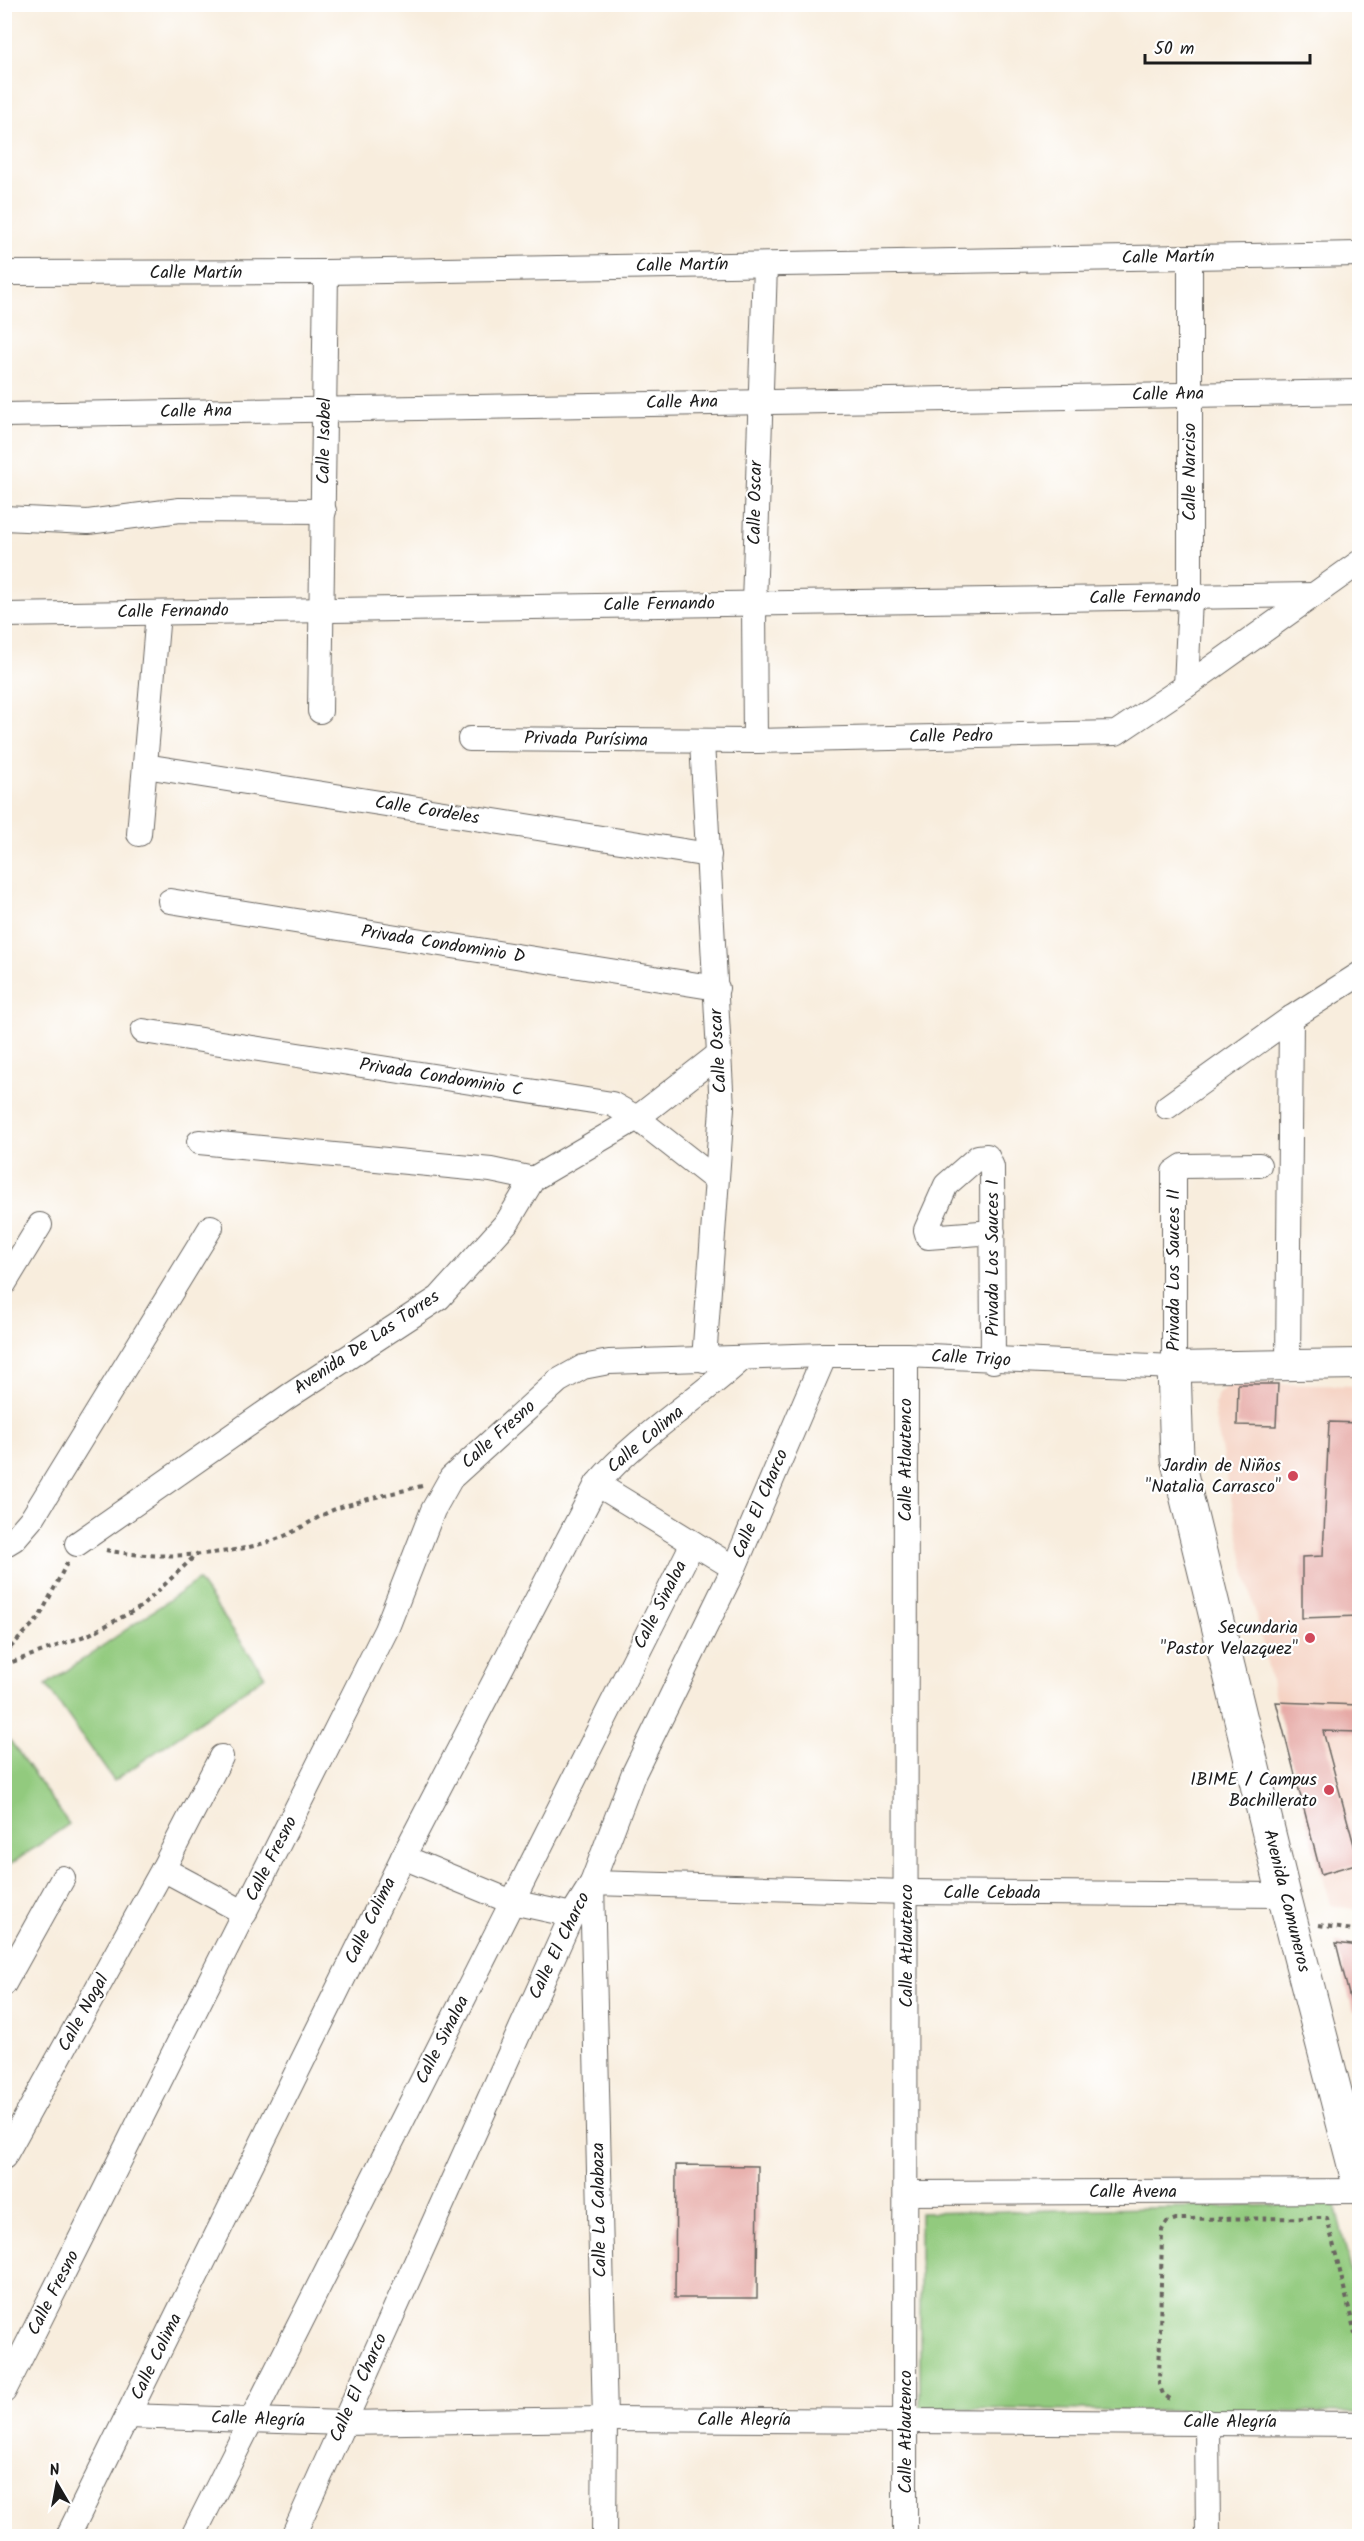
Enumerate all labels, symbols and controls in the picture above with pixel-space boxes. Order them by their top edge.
scale bar [1145,27,1310,65]
text: 50 m [1154,35,1194,64]
street label: Calle Martín [1121,243,1215,273]
street label: Calle Martín [635,251,729,281]
street label: Calle Martín [150,259,242,288]
street label: Calle Ana [1132,380,1204,410]
street label: Calle Ana [646,388,718,418]
street label: Calle Ana [160,397,232,427]
street label: Calle Isabel [310,397,340,485]
street label: Calle Narciso [1176,423,1205,521]
street label: Calle Oscar [741,459,771,545]
street label: Calle Fernando [1089,583,1201,613]
street label: Calle Fernando [603,590,715,620]
street label: Calle Fernando [117,597,229,627]
street label: Calle Pedro [909,722,993,752]
street label: Privada Purísima [524,724,648,756]
street label: Calle Cordeles [373,788,482,834]
street label: Privada Condominio D [359,918,528,972]
street label: Calle Oscar [702,1007,736,1094]
street label: Privada Condominio C [357,1051,525,1105]
street label: Privada Los Sauces I [979,1180,1008,1336]
street label: Privada Los Sauces II [1160,1189,1189,1351]
street label: Avenida De Las Torres [288,1283,446,1403]
street label: Calle Trigo [930,1342,1012,1376]
street label: Calle Fresno [455,1393,543,1477]
street label: Calle Atlautenco [892,1398,921,1522]
street label: Calle Colima [601,1399,691,1481]
street label: Calle El Charco [725,1445,797,1563]
place label: Jardin de Niños "Natalia Carrasco" [1145,1452,1281,1502]
marker: Jardin de Niños "Natalia Carrasco" [1286,1469,1300,1483]
street label: Calle Sinaloa [626,1556,696,1654]
place label: Secundaria "Pastor Velazquez" [1160,1614,1298,1664]
marker: Secundaria "Pastor Velazquez" [1303,1631,1317,1645]
place label: IBIME / Campus Bachillerato [1190,1766,1317,1816]
marker: IBIME / Campus Bachillerato [1322,1783,1336,1797]
street label: Calle Fresno [238,1811,306,1907]
street label: Avenida Comuneros [1254,1826,1318,1976]
street label: Calle Colima [337,1873,405,1969]
street label: Calle Cebada [943,1879,1041,1908]
street label: Calle Atlautenco [893,1884,922,2008]
street label: Calle El Charco [521,1887,599,2005]
street label: Calle Nogal [51,1968,118,2057]
street label: Calle Sinaloa [408,1991,478,2089]
street label: Calle La Calabaza [584,2142,616,2278]
street label: Calle Avena [1089,2178,1177,2207]
street label: Calle Fresno [20,2245,88,2341]
street label: Calle Colima [123,2309,191,2405]
street label: Calle El Charco [322,2329,396,2447]
street label: Calle Atlautenco [892,2370,921,2494]
street label: Calle Alegría [210,2404,306,2436]
street label: Calle Alegría [697,2406,791,2435]
street label: Calle Alegría [1183,2408,1277,2437]
north arrow [27,2454,87,2514]
text: N [48,2458,62,2484]

